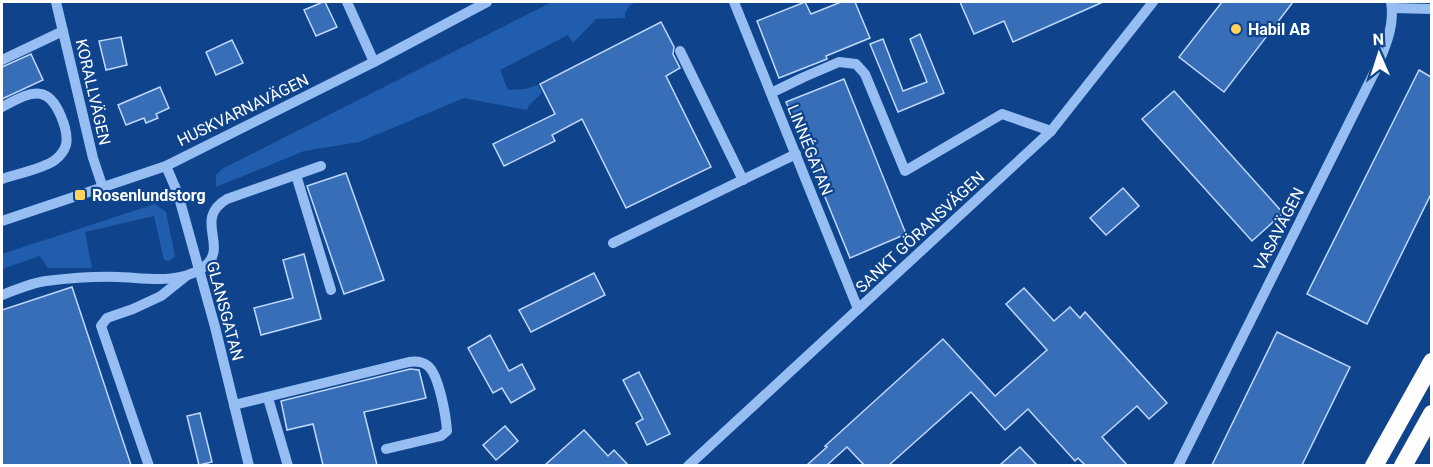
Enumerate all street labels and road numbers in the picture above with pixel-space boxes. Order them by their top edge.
street label: KORALLVÄGEN [72,37,114,147]
street label: HUSKVARNAVÄGEN [174,70,312,150]
street label: LINNÉGATAN [783,102,837,198]
street label: SANKT GÖRANSVÄGEN [852,167,988,297]
street label: VASAVÄGEN [1250,184,1308,274]
street label: GLANSGATAN [203,259,247,363]

